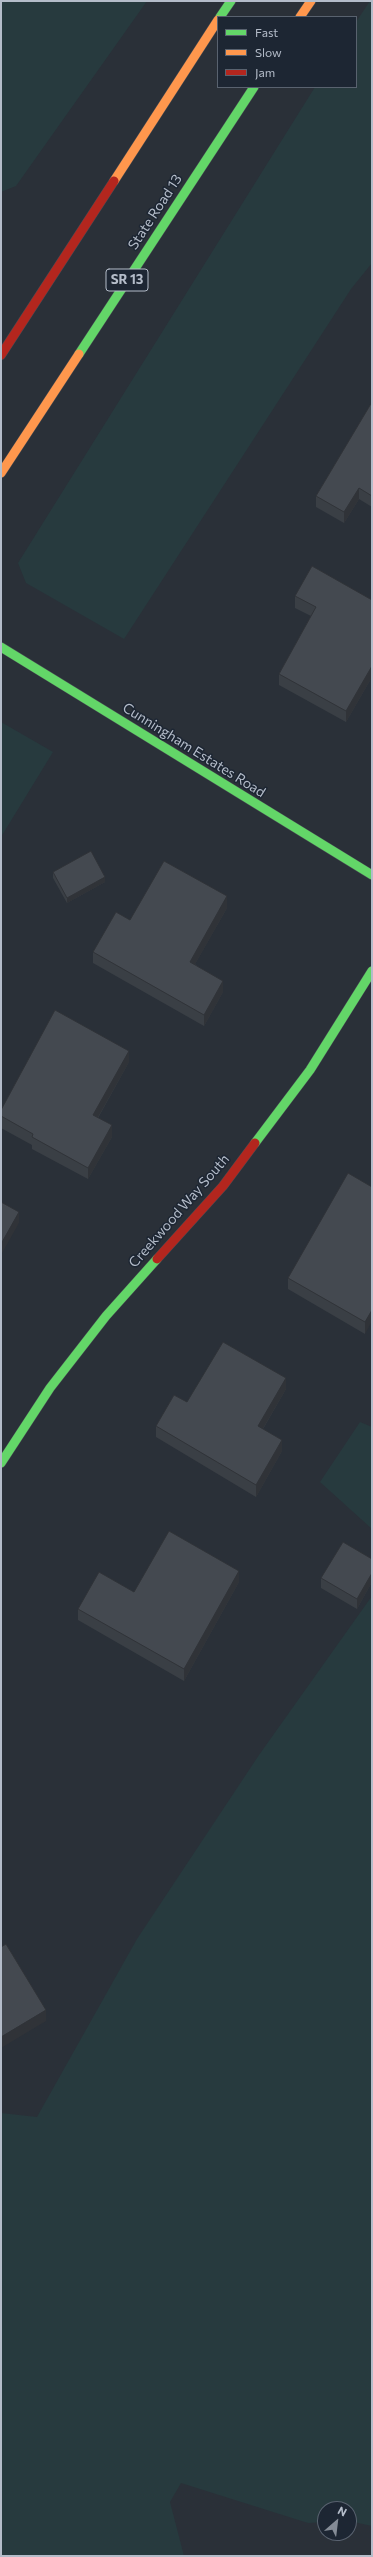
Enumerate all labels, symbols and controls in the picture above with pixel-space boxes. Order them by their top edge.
legend [217,16,357,88]
text: Fast [255,25,278,39]
text: Slow [255,45,282,59]
text: Jam [255,65,275,79]
street label: State Road 13 [124,171,186,253]
road number: SR 13 [106,269,148,291]
street label: Cunningham Estates Road [119,699,269,801]
street label: Creekwood Way South [125,1151,233,1271]
north arrow [317,2501,357,2541]
text: N [336,2503,349,2519]

